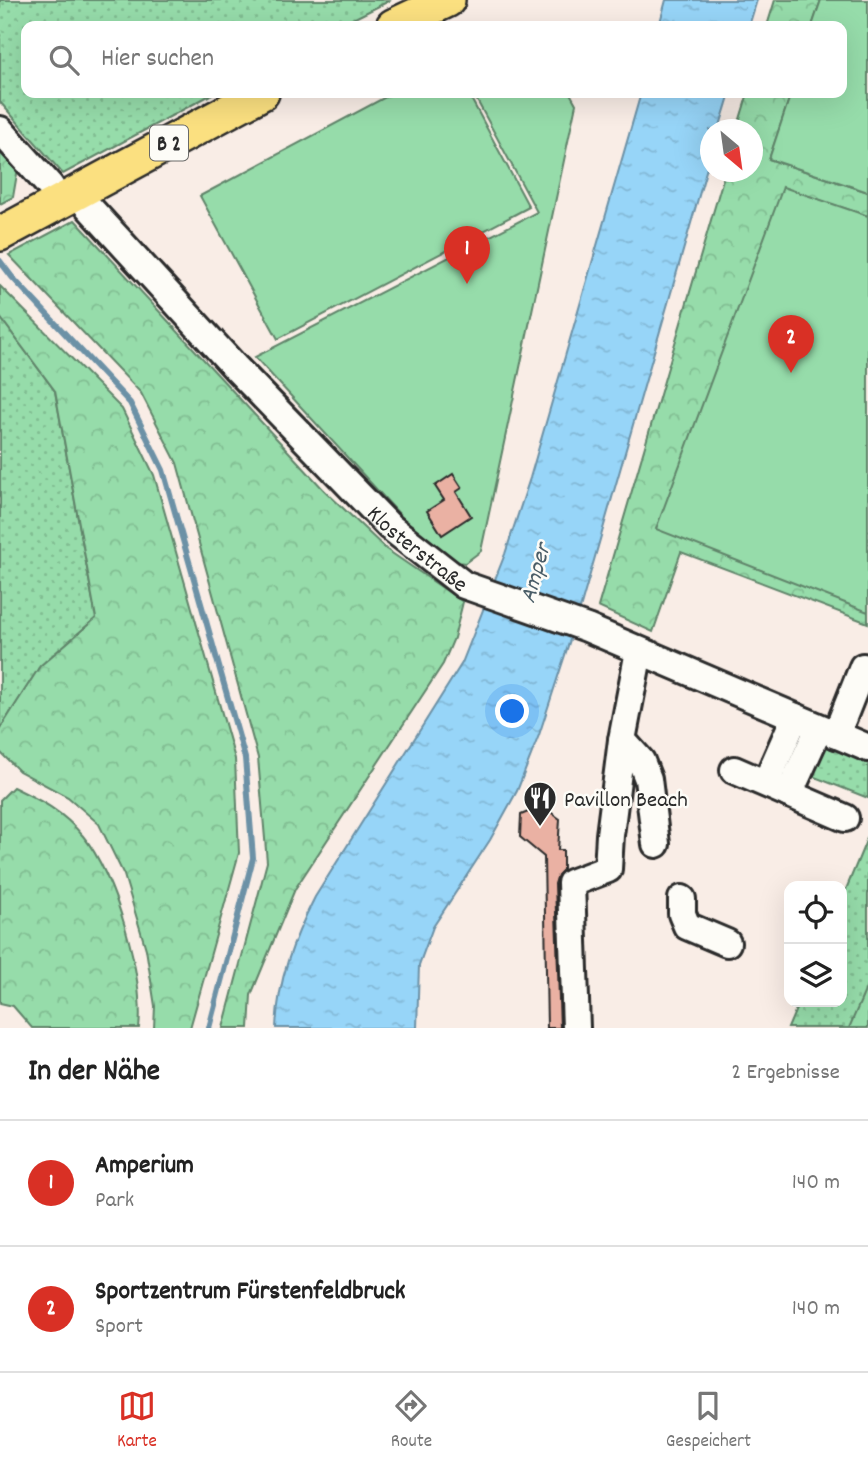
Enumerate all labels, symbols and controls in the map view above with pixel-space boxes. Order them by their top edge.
search box [21,21,847,98]
icon: search [45,41,83,79]
text: Hier suchen [101,41,214,78]
north arrow [700,119,763,182]
road number: B 2 [150,125,188,160]
pin: 1 [444,226,490,284]
pin: 2 [768,315,814,373]
street label: Klosterstraße [358,499,474,602]
water label: Amper [512,537,562,607]
your location [495,694,529,728]
restaurant icon: Pavillon Beach [521,779,559,828]
place label: Pavillon Beach [564,785,688,818]
map controls [784,881,847,1007]
button: locate [784,881,847,944]
button: layers [784,944,847,1007]
text: In der Nähe [28,1052,160,1095]
text: 2 Ergebnisse [731,1057,840,1090]
text: Amperium [95,1148,194,1185]
text: 1 [48,1167,54,1200]
text: 140 m [792,1167,840,1200]
text: Park [95,1185,134,1218]
text: Sportzentrum Fürstenfeldbruck [95,1274,406,1311]
text: 2 [46,1293,56,1326]
text: 140 m [792,1293,840,1326]
text: Sport [95,1311,143,1344]
tab: Karte [117,1387,157,1456]
tab: Route [391,1387,432,1456]
tab: Gespeichert [666,1387,751,1456]

